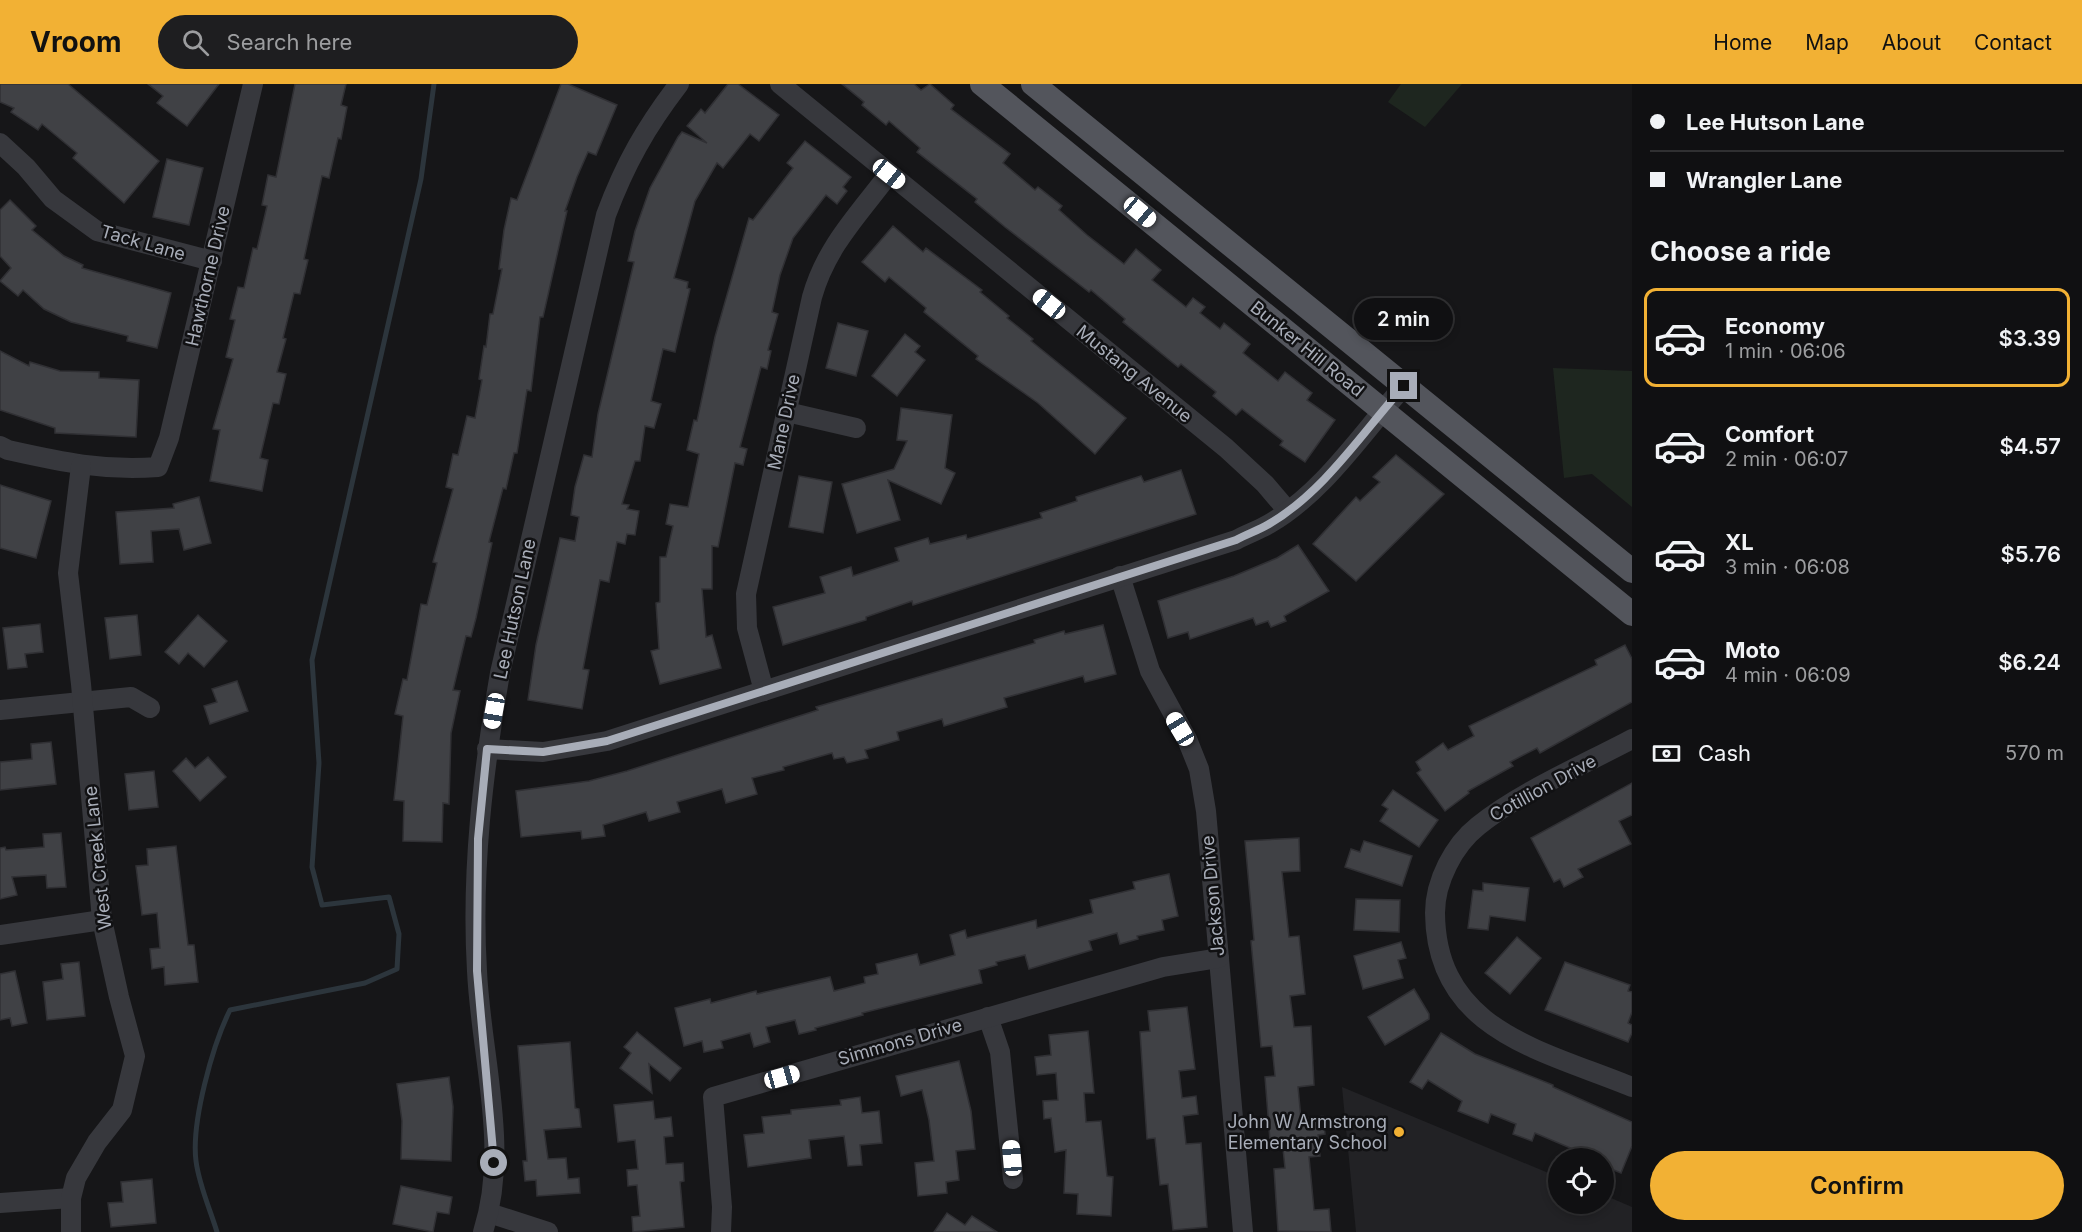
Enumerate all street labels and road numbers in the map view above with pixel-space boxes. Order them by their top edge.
street label: Hawthorne Drive [181,204,234,348]
street label: Tack Lane [98,220,188,265]
street label: Bunker Hill Road [1246,296,1368,401]
street label: Mustang Avenue [1072,321,1196,427]
street label: Mane Drive [763,372,804,472]
street label: Lee Hutson Lane [489,537,540,681]
street label: Cotillion Drive [1486,750,1600,825]
street label: West Creek Lane [79,785,116,931]
street label: Jackson Drive [1197,835,1228,957]
street label: Simmons Drive [835,1014,964,1069]

